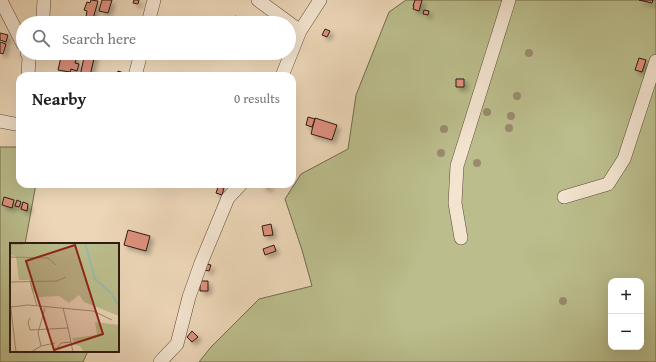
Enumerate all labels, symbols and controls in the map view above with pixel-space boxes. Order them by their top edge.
search box [16,16,296,60]
icon: search [30,27,52,49]
text: Search here [62,28,136,49]
text: Nearby [32,86,86,111]
text: 0 results [234,89,280,108]
inset map [10,243,119,352]
map controls [608,278,644,350]
button: + [608,278,644,314]
button: − [608,314,644,350]

